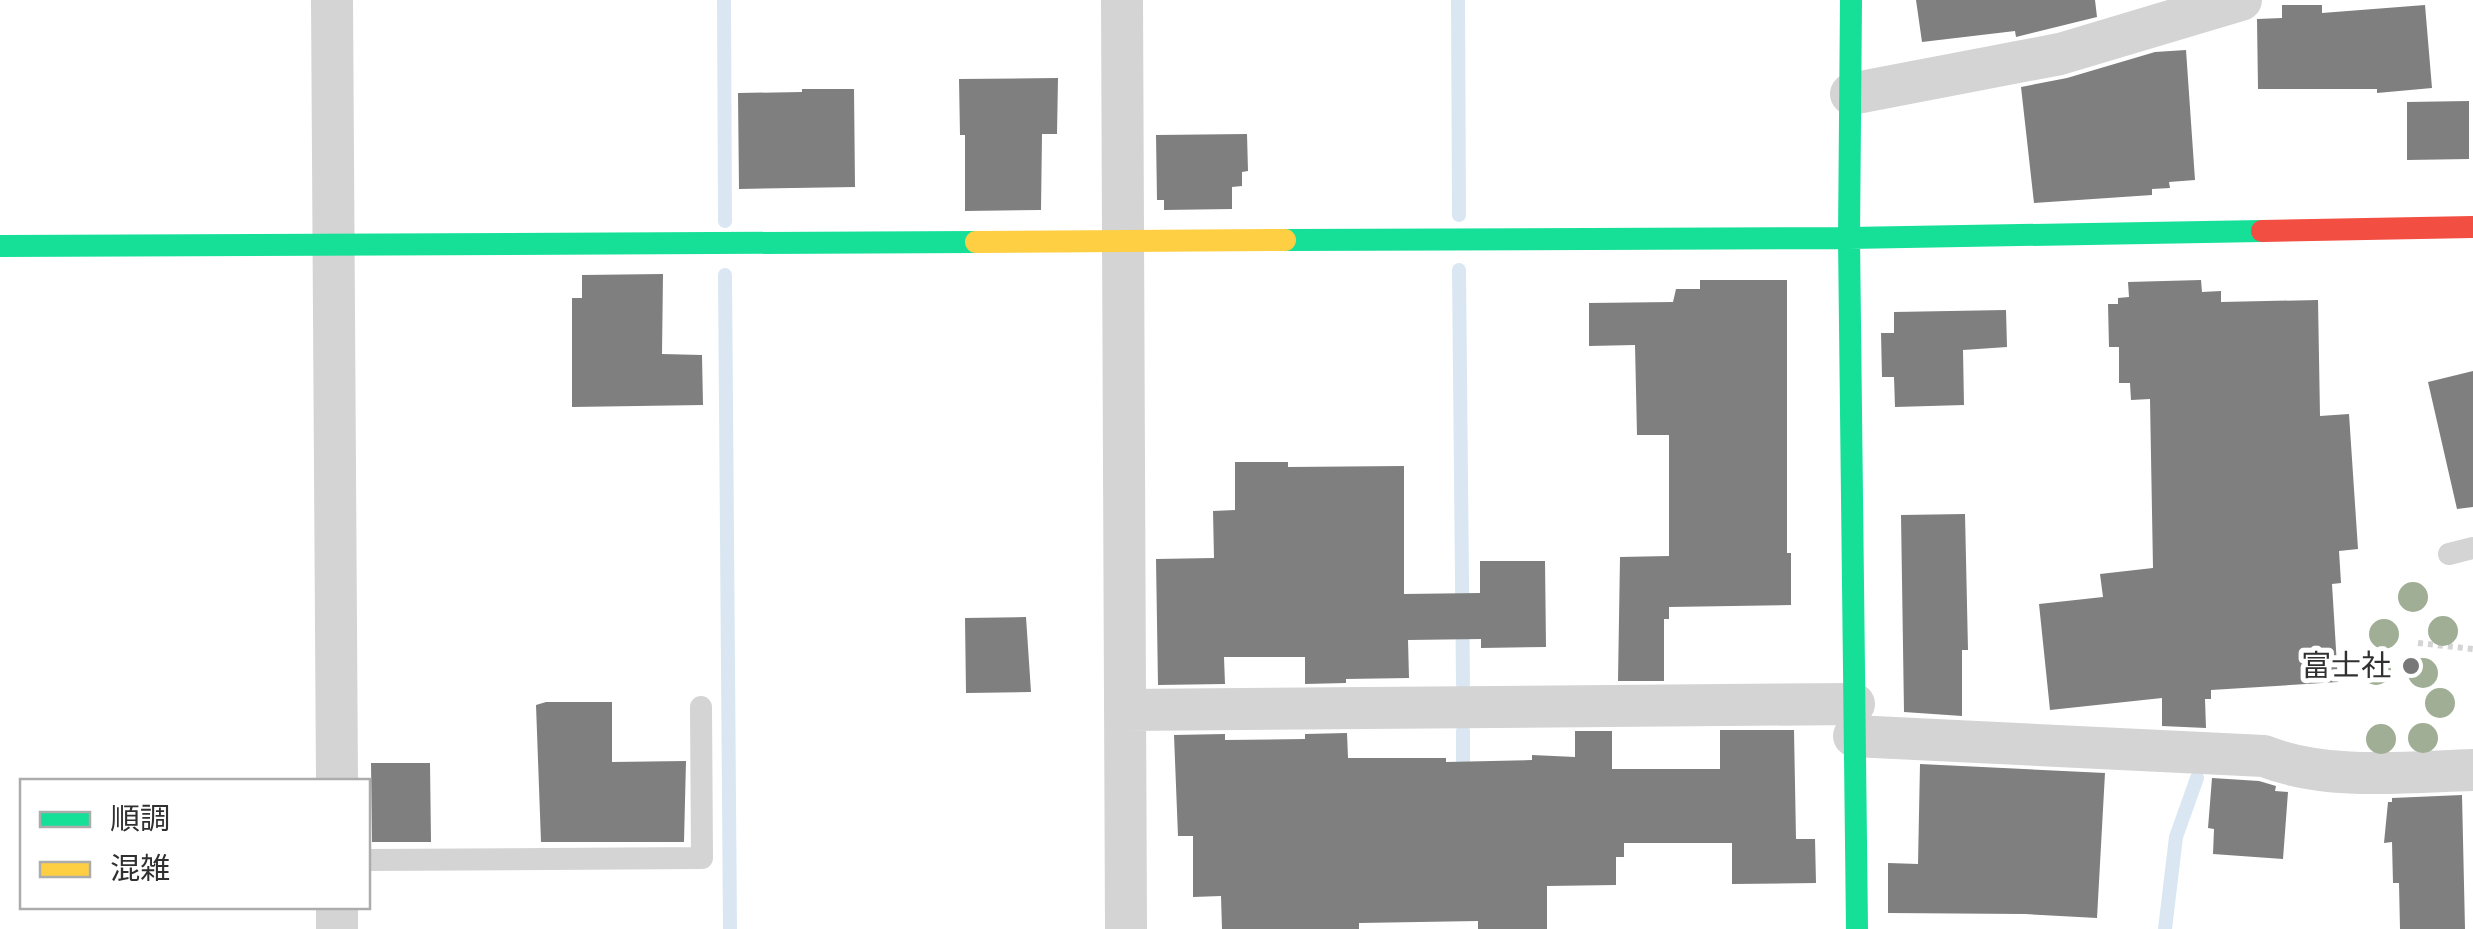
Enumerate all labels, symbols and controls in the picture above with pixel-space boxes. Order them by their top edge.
place label: 富士社 [2301,642,2391,688]
marker: 富士社 [2400,655,2422,677]
legend [20,779,370,909]
text: 順調 [110,795,170,841]
text: 混雑 [110,845,170,891]

